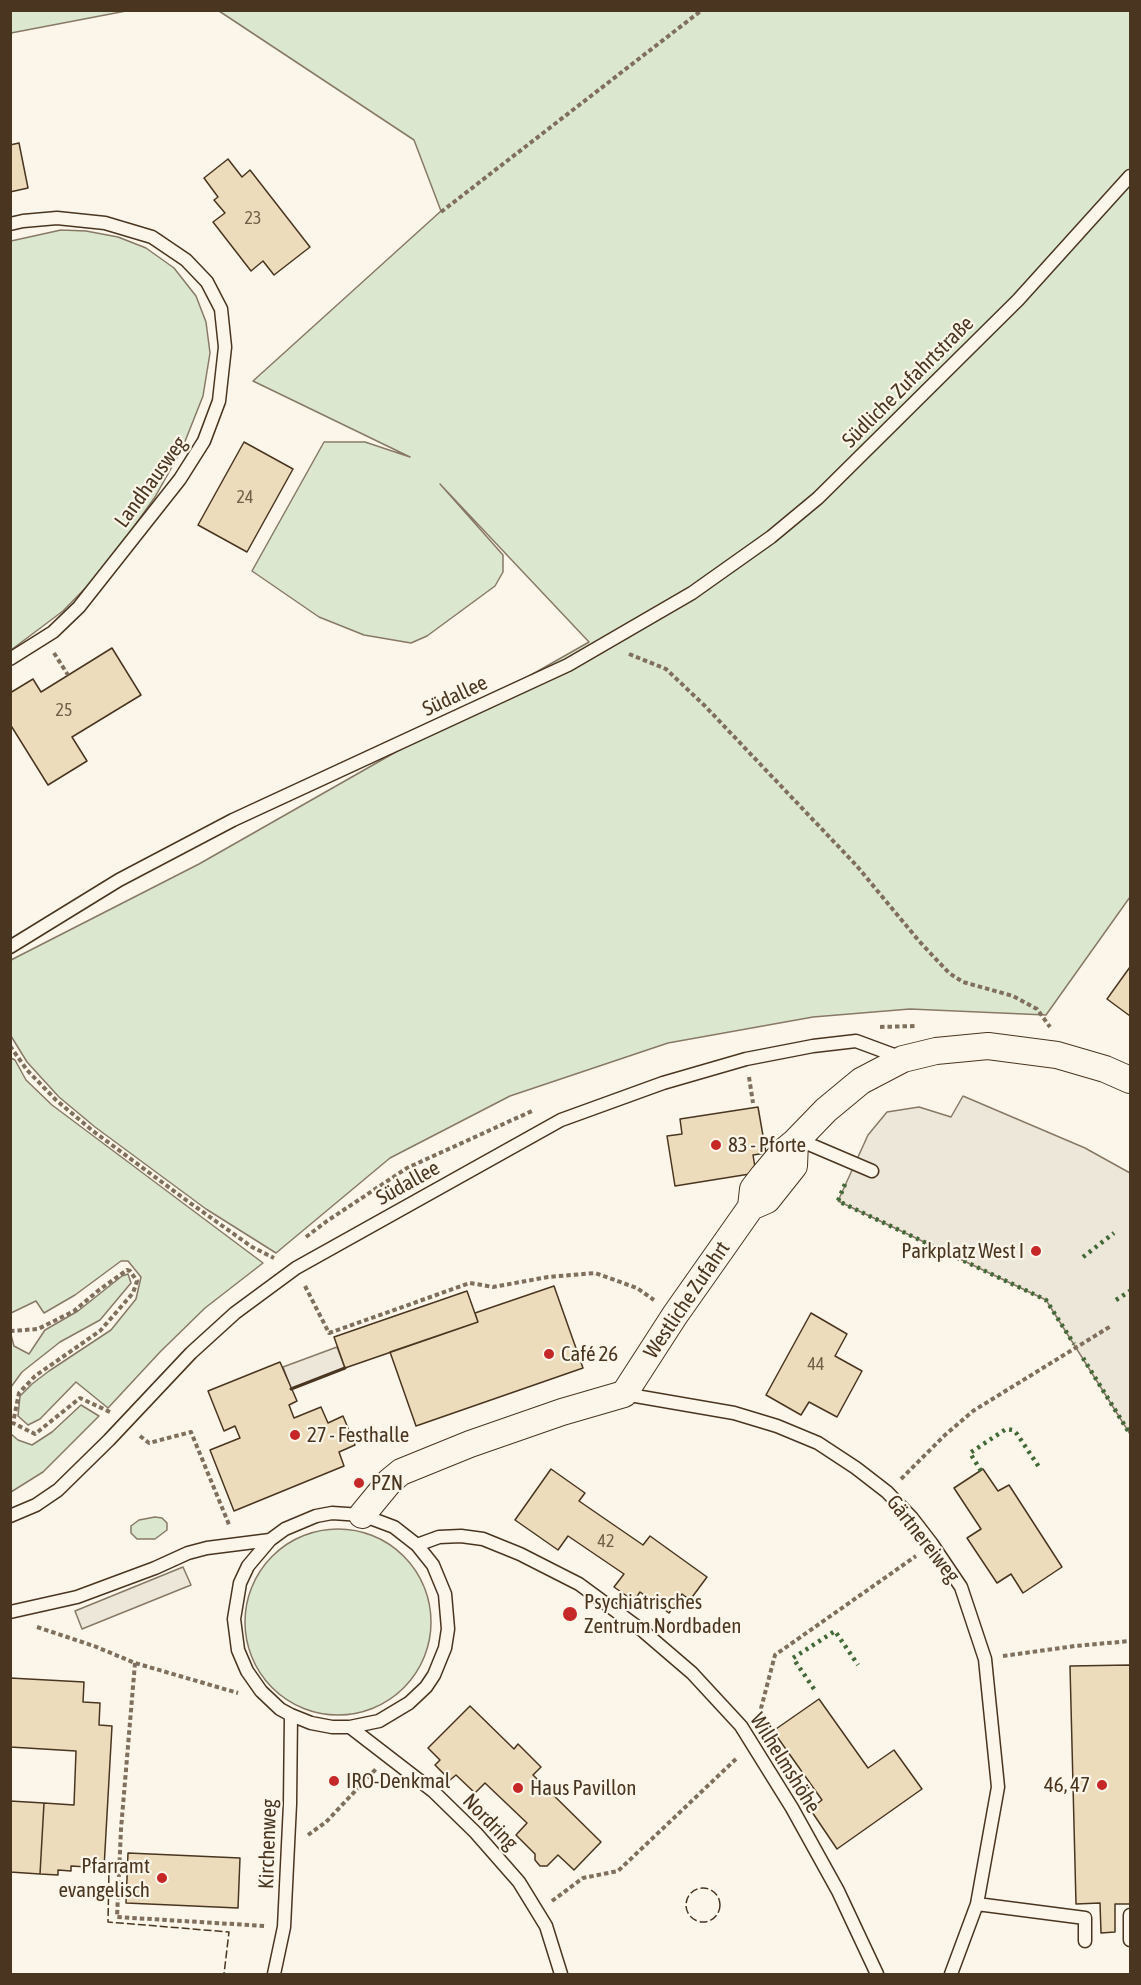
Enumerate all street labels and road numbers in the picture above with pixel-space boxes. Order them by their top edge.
street label: Südliche Zufahrtstraße [837,311,979,453]
street label: Landhausweg [110,432,192,532]
street label: Südallee [419,670,491,722]
street label: Südallee [372,1155,444,1211]
street label: Westliche Zufahrt [639,1237,735,1363]
street label: Gärtnereiweg [881,1490,965,1588]
street label: Wilhelmshöhe [744,1708,826,1818]
street label: Nordring [457,1789,523,1855]
street label: Kirchenweg [254,1799,282,1889]

